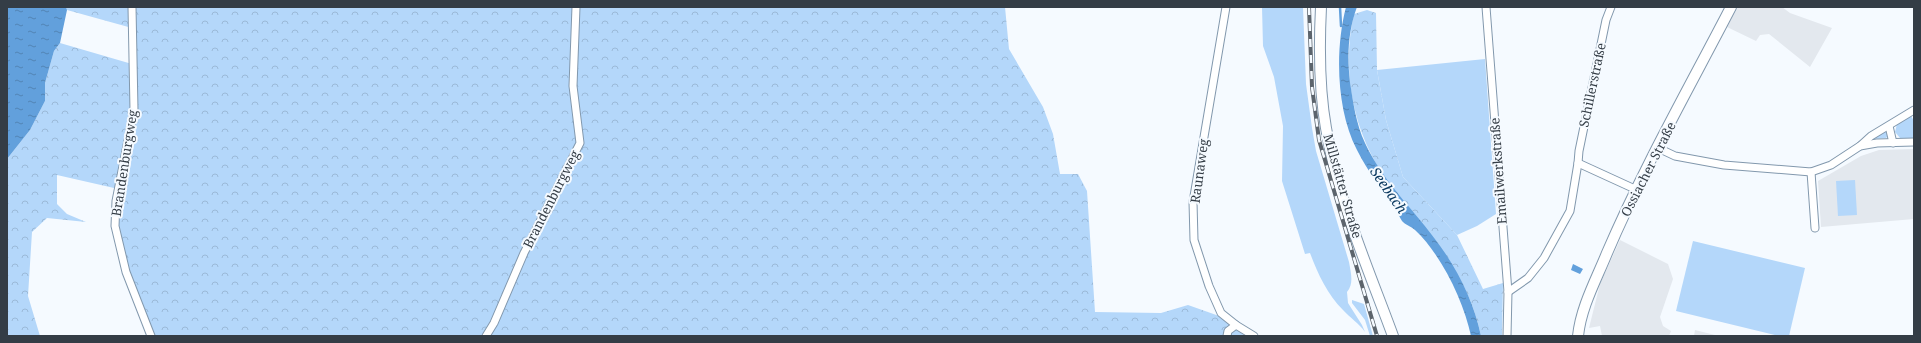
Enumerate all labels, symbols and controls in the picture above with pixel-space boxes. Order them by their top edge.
street label: Schillerstraße [1574,41,1610,129]
street label: Brandenburgweg [107,108,141,218]
street label: Emailwerkstraße [1485,117,1511,225]
street label: Ossiacher Straße [1616,118,1680,219]
street label: Millstätter Straße [1319,132,1367,240]
street label: Raunaweg [1186,138,1212,204]
street label: Brandenburgweg [518,147,584,251]
water label: Seebach [1366,163,1412,217]

